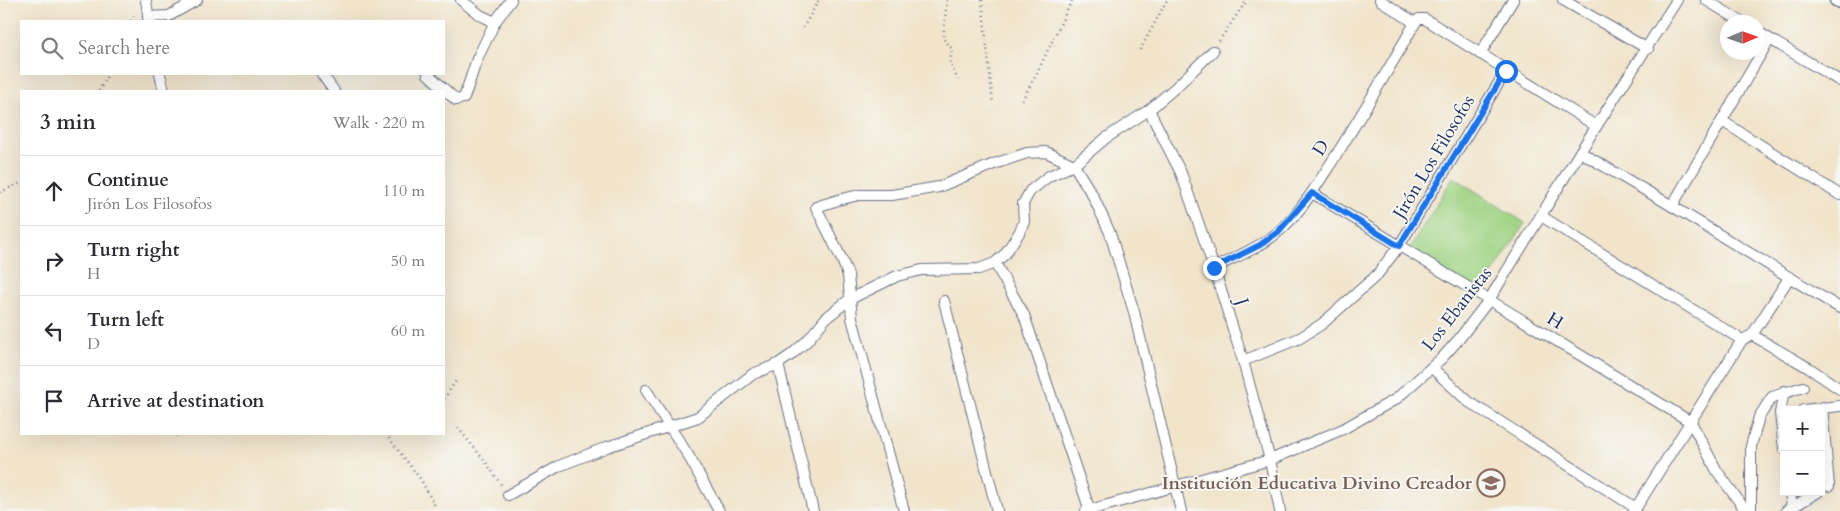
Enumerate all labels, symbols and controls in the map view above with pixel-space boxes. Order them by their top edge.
north arrow [1720,15,1765,60]
search box [20,20,445,75]
icon: search [38,34,66,62]
text: Search here [78,35,170,61]
route start [1495,60,1518,83]
street label: Jirón Los Filosofos [1386,90,1481,226]
text: 3 min [40,108,96,137]
text: Walk · 220 m [333,112,425,134]
street label: D [1307,135,1335,161]
text: Continue [87,167,169,193]
icon: ahead [40,177,68,205]
text: 110 m [383,180,425,202]
text: Jirón Los Filosofos [87,193,212,215]
text: Turn right [87,237,179,263]
icon: right [40,247,68,275]
text: 50 m [391,250,425,272]
route end [1203,257,1226,280]
street label: Los Ebanistas [1416,262,1498,356]
text: H [87,263,100,285]
street label: J [1228,292,1255,309]
street label: H [1542,306,1568,336]
text: Turn left [87,307,164,333]
icon: left [40,317,68,345]
text: 60 m [391,320,425,342]
text: D [87,333,100,355]
icon: arrive [40,387,68,415]
text: Arrive at destination [87,388,264,414]
map controls [1780,406,1825,496]
button: + [1780,406,1825,451]
button: − [1780,451,1825,496]
school or university icon: Institución Educativa Divino Creador [1476,468,1506,498]
place label: Institución Educativa Divino Creador [1162,471,1473,496]

